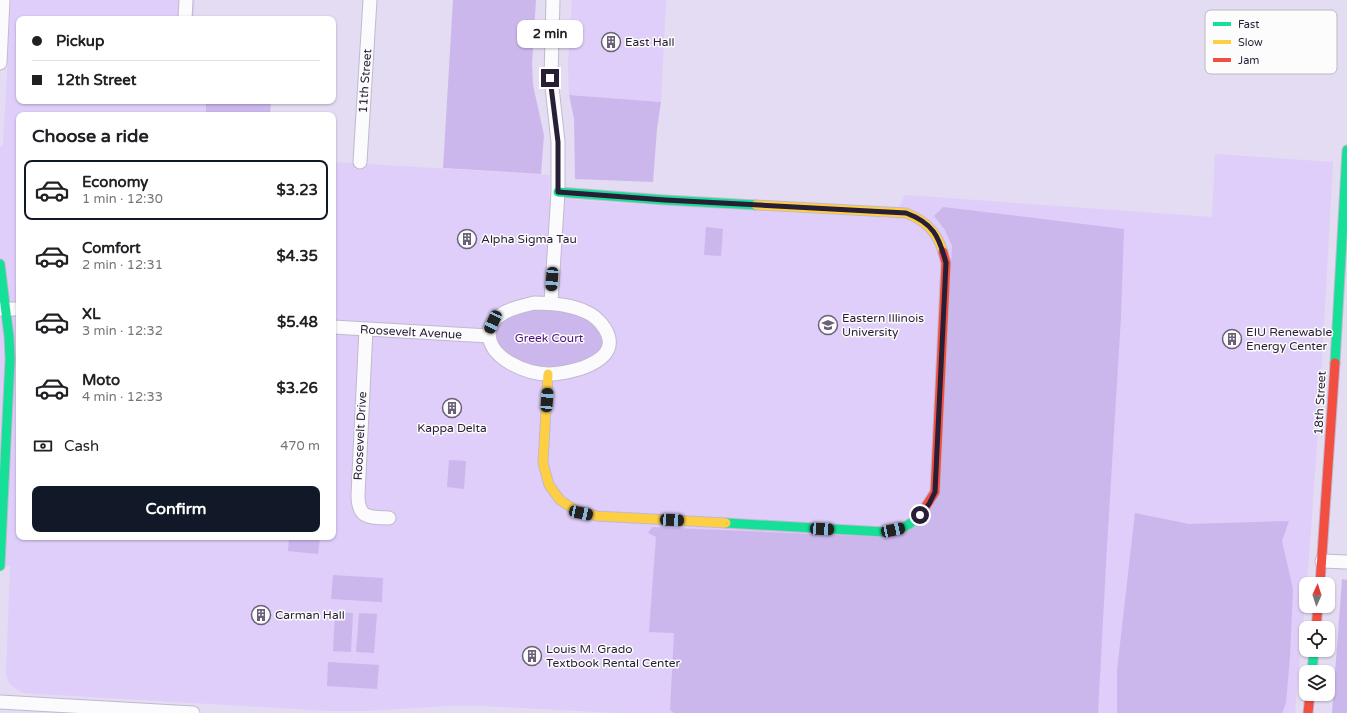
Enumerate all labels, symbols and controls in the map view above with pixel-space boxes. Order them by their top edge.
legend [1205,10,1337,74]
text: Fast [1238,18,1259,31]
callout: 2 min [517,20,583,48]
text: 2 min [533,26,567,42]
building icon: East Hall [600,31,622,53]
text: Pickup [56,32,104,50]
place label: East Hall [625,35,675,49]
text: Slow [1238,36,1263,49]
street label: 11th Street [356,48,374,114]
text: Jam [1238,54,1259,67]
route end [541,69,559,87]
text: 12th Street [56,71,136,89]
text: Choose a ride [32,125,149,147]
icon: car [34,172,70,208]
text: Economy [82,173,148,191]
text: $3.23 [277,181,318,199]
text: 1 min · 12:30 [82,191,163,207]
building icon: Alpha Sigma Tau [456,228,478,250]
place label: Alpha Sigma Tau [481,232,577,246]
icon: car [34,238,70,274]
text: Comfort [82,239,141,257]
text: $4.35 [277,247,318,265]
text: 2 min · 12:31 [82,257,163,273]
car [545,267,559,291]
icon: car [34,304,70,340]
text: XL [82,305,101,323]
car [482,309,504,335]
place label: Eastern Illinois University [842,311,924,339]
text: $5.48 [277,313,318,331]
school or university icon: Eastern Illinois University [817,314,839,336]
street label: Roosevelt Avenue [360,322,463,342]
text: 3 min · 12:32 [82,323,163,339]
place label: EIU Renewable Energy Center [1246,325,1332,353]
building icon: EIU Renewable Energy Center [1221,328,1243,350]
park label: Greek Court [515,331,584,345]
icon: car [34,370,70,406]
street label: 18th Street [1311,370,1329,436]
text: Moto [82,371,120,389]
text: $3.26 [277,379,318,397]
car [540,388,554,412]
text: 4 min · 12:33 [82,389,163,405]
street label: Roosevelt Drive [351,391,369,481]
building icon: Kappa Delta [441,397,463,419]
place label: Kappa Delta [417,421,487,435]
icon: cash [32,435,54,457]
text: Cash [64,437,99,455]
text: 470 m [280,438,320,454]
button: Confirm [32,486,320,532]
car [568,505,594,521]
route start [911,506,929,524]
car [660,513,684,527]
car [810,522,834,536]
car [880,522,906,538]
north arrow [1299,577,1335,613]
map controls [1299,577,1335,701]
building icon: Carman Hall [250,604,272,626]
place label: Carman Hall [275,608,345,622]
button: locate [1299,621,1335,657]
place label: Louis M. Grado Textbook Rental Center [546,642,680,670]
building icon: Louis M. Grado Textbook Rental Center [521,645,543,667]
button: layers [1299,665,1335,701]

